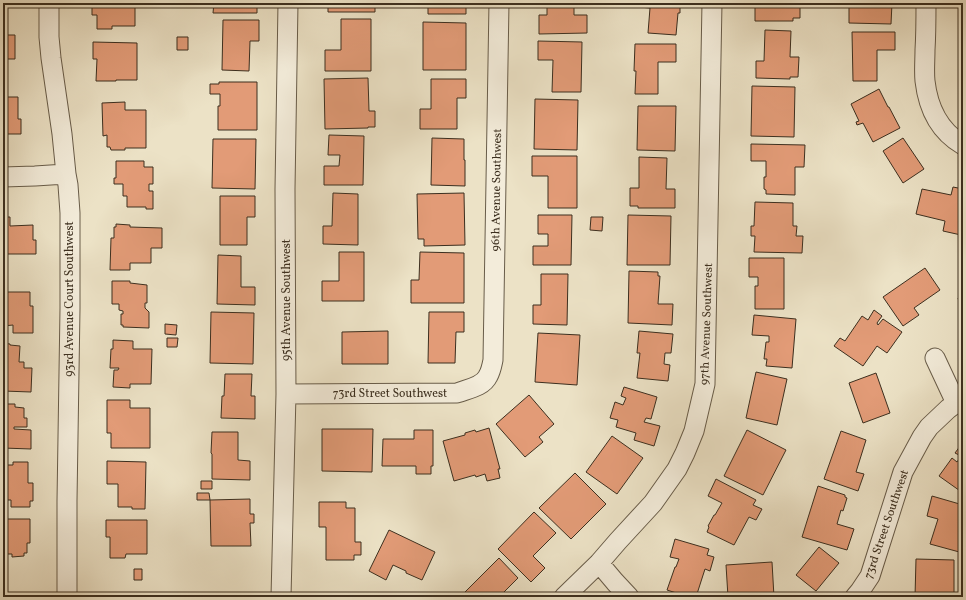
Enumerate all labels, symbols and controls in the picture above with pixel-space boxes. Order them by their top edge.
street label: 96th Avenue Southwest [488,128,506,252]
street label: 93rd Avenue Court Southwest [62,221,78,377]
street label: 95th Avenue Southwest [279,239,295,361]
street label: 97th Avenue Southwest [697,263,717,385]
street label: 73rd Street Southwest [333,386,447,402]
street label: 73rd Street Southwest [861,468,913,581]

